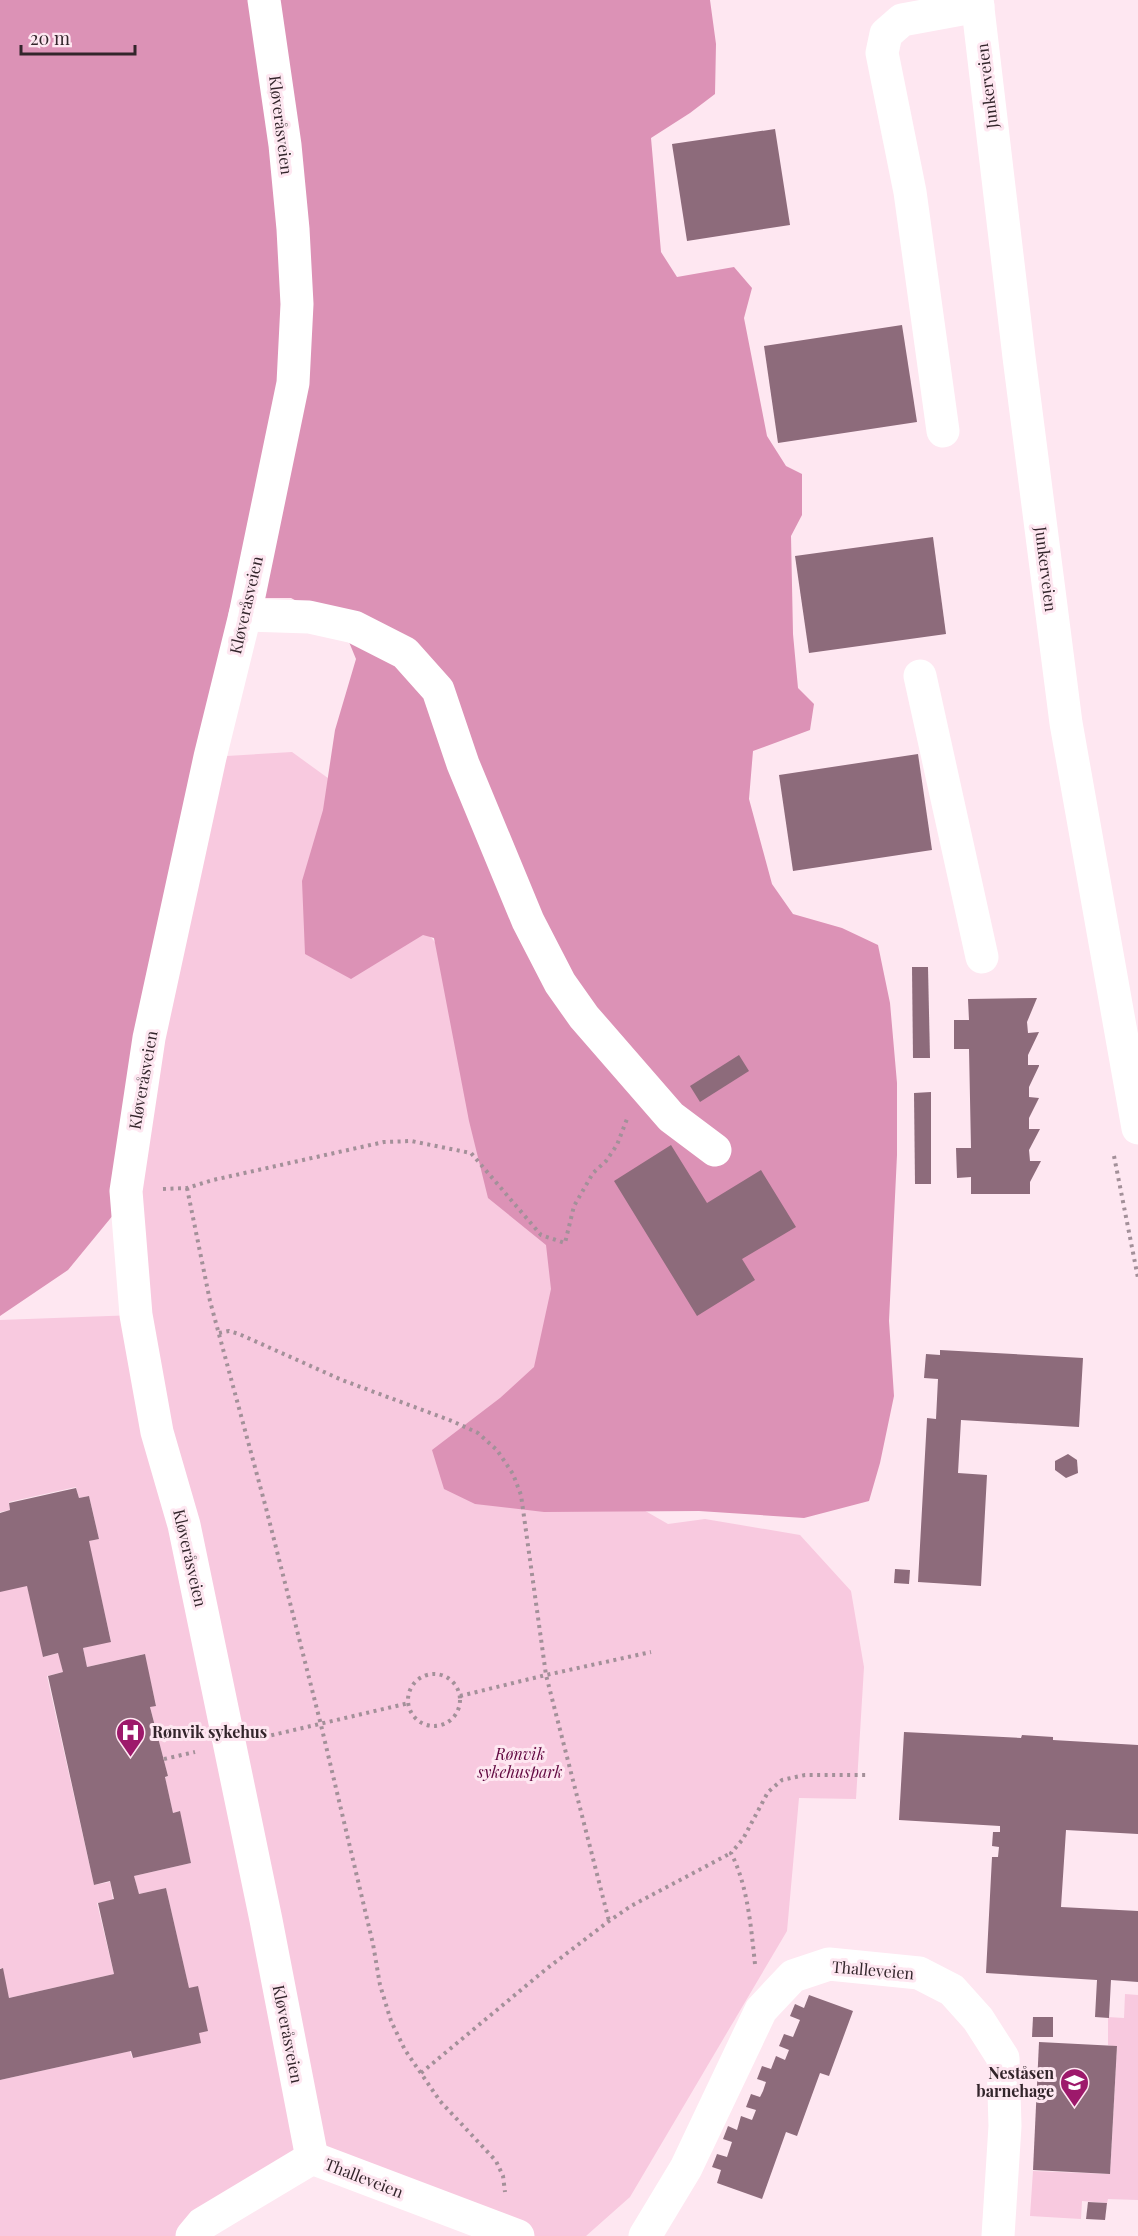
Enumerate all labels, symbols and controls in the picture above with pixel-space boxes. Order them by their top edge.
scale bar [21,18,135,56]
text: 20 m [30,26,70,50]
street label: Junkerveien [971,42,1002,131]
street label: Kløveråsveien [265,74,298,176]
street label: Junkerveien [1031,524,1062,613]
street label: Kløveråsveien [224,554,267,656]
street label: Kløveråsveien [124,1029,162,1131]
street label: Kløveråsveien [169,1507,212,1609]
hospital icon: Rønvik sykehus [115,1716,147,1758]
place label: Rønvik sykehus [152,1721,267,1742]
park label: Rønvik sykehuspark [477,1743,562,1782]
street label: Thalleveien [831,1955,915,1984]
street label: Kløveråsveien [269,1983,308,2085]
place label: Neståsen barnehage [976,2062,1054,2101]
school or university icon: Neståsen barnehage [1059,2066,1091,2108]
street label: Thalleveien [322,2153,407,2202]

